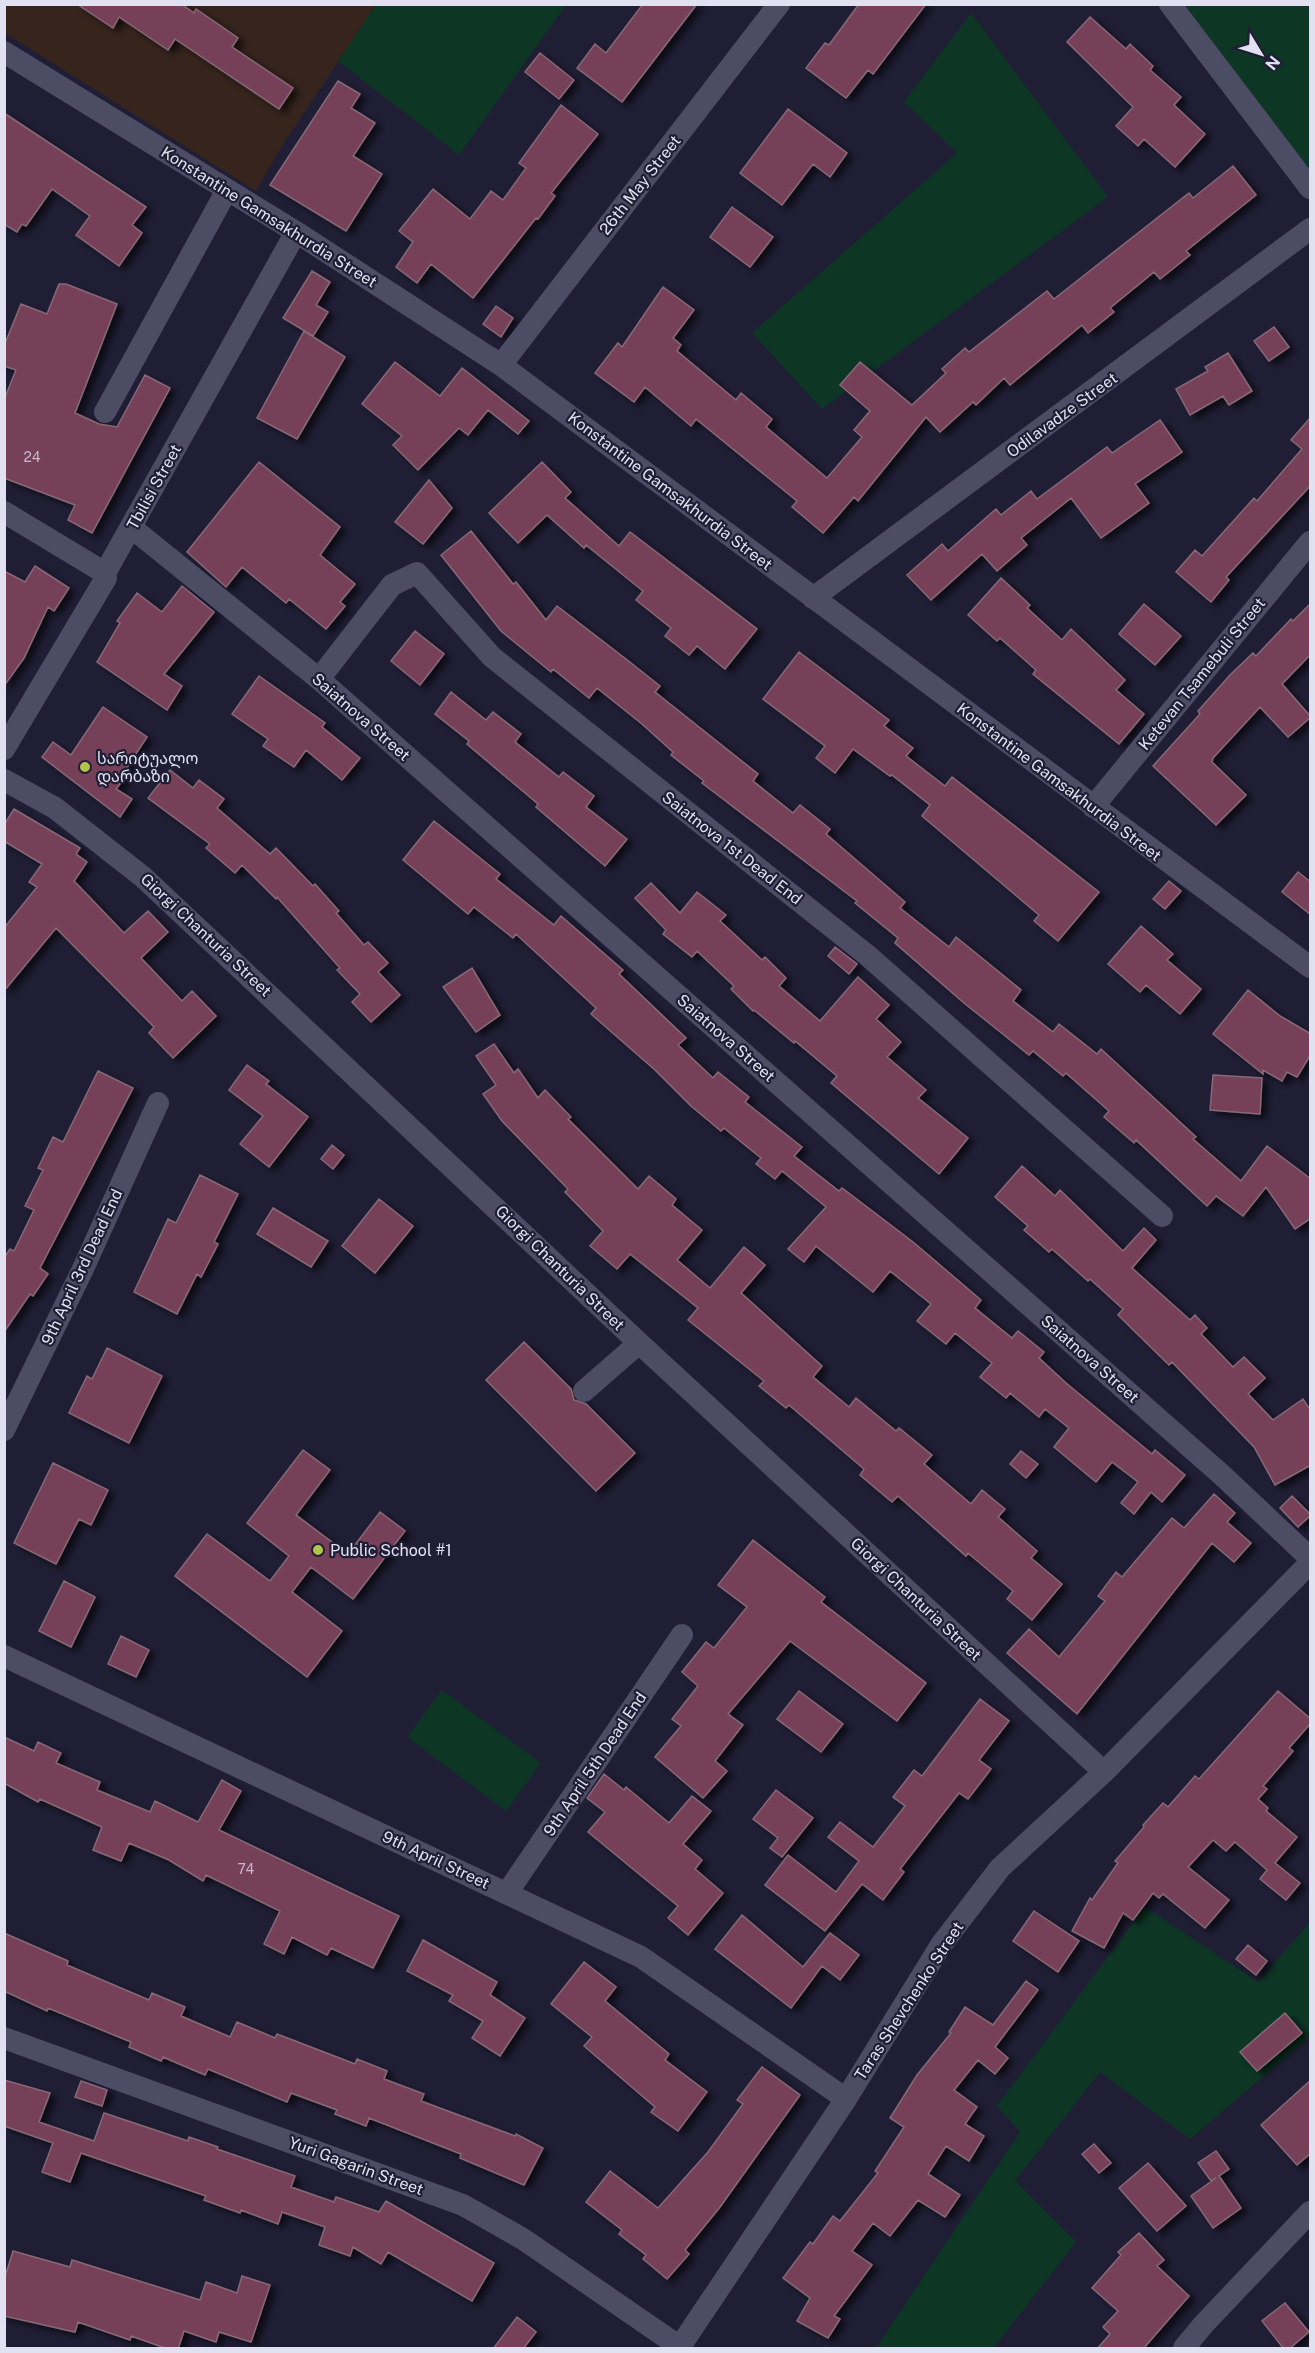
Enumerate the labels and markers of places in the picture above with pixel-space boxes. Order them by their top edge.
place label: სარიტუალო დარბაზი [97,749,198,787]
marker: სარიტუალო დარბაზი [78,760,92,774]
place label: Public School #1 [330,1541,452,1560]
marker: Public School #1 [311,1543,325,1557]

